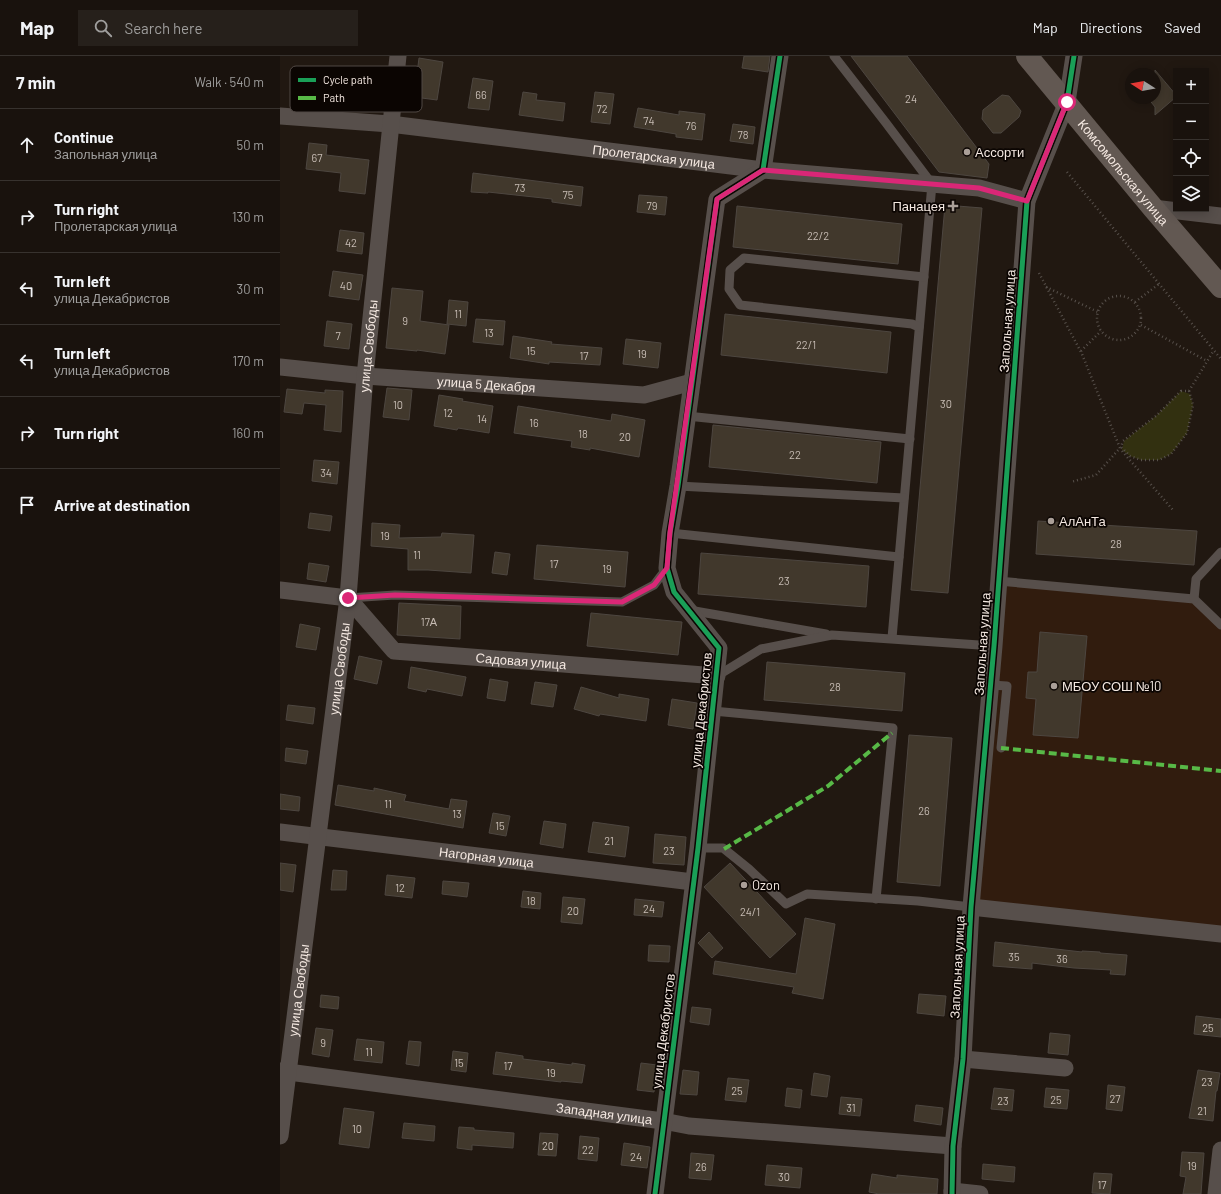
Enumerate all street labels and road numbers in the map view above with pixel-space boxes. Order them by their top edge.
street label: Комсомольская улица [1075,116,1173,229]
street label: Пролетарская улица [592,141,717,172]
street label: Запольная улица [995,268,1019,373]
street label: улица Свободы [356,299,381,393]
street label: улица 5 Декабря [437,373,536,396]
street label: Запольная улица [970,591,994,696]
street label: улица Свободы [325,622,353,716]
street label: Садовая улица [475,649,568,672]
street label: улица Декабристов [687,651,715,769]
street label: Нагорная улица [438,843,536,871]
street label: Запольная улица [946,914,968,1019]
street label: улица Свободы [285,943,312,1037]
street label: улица Декабристов [648,972,678,1090]
street label: Западная улица [555,1099,654,1128]

